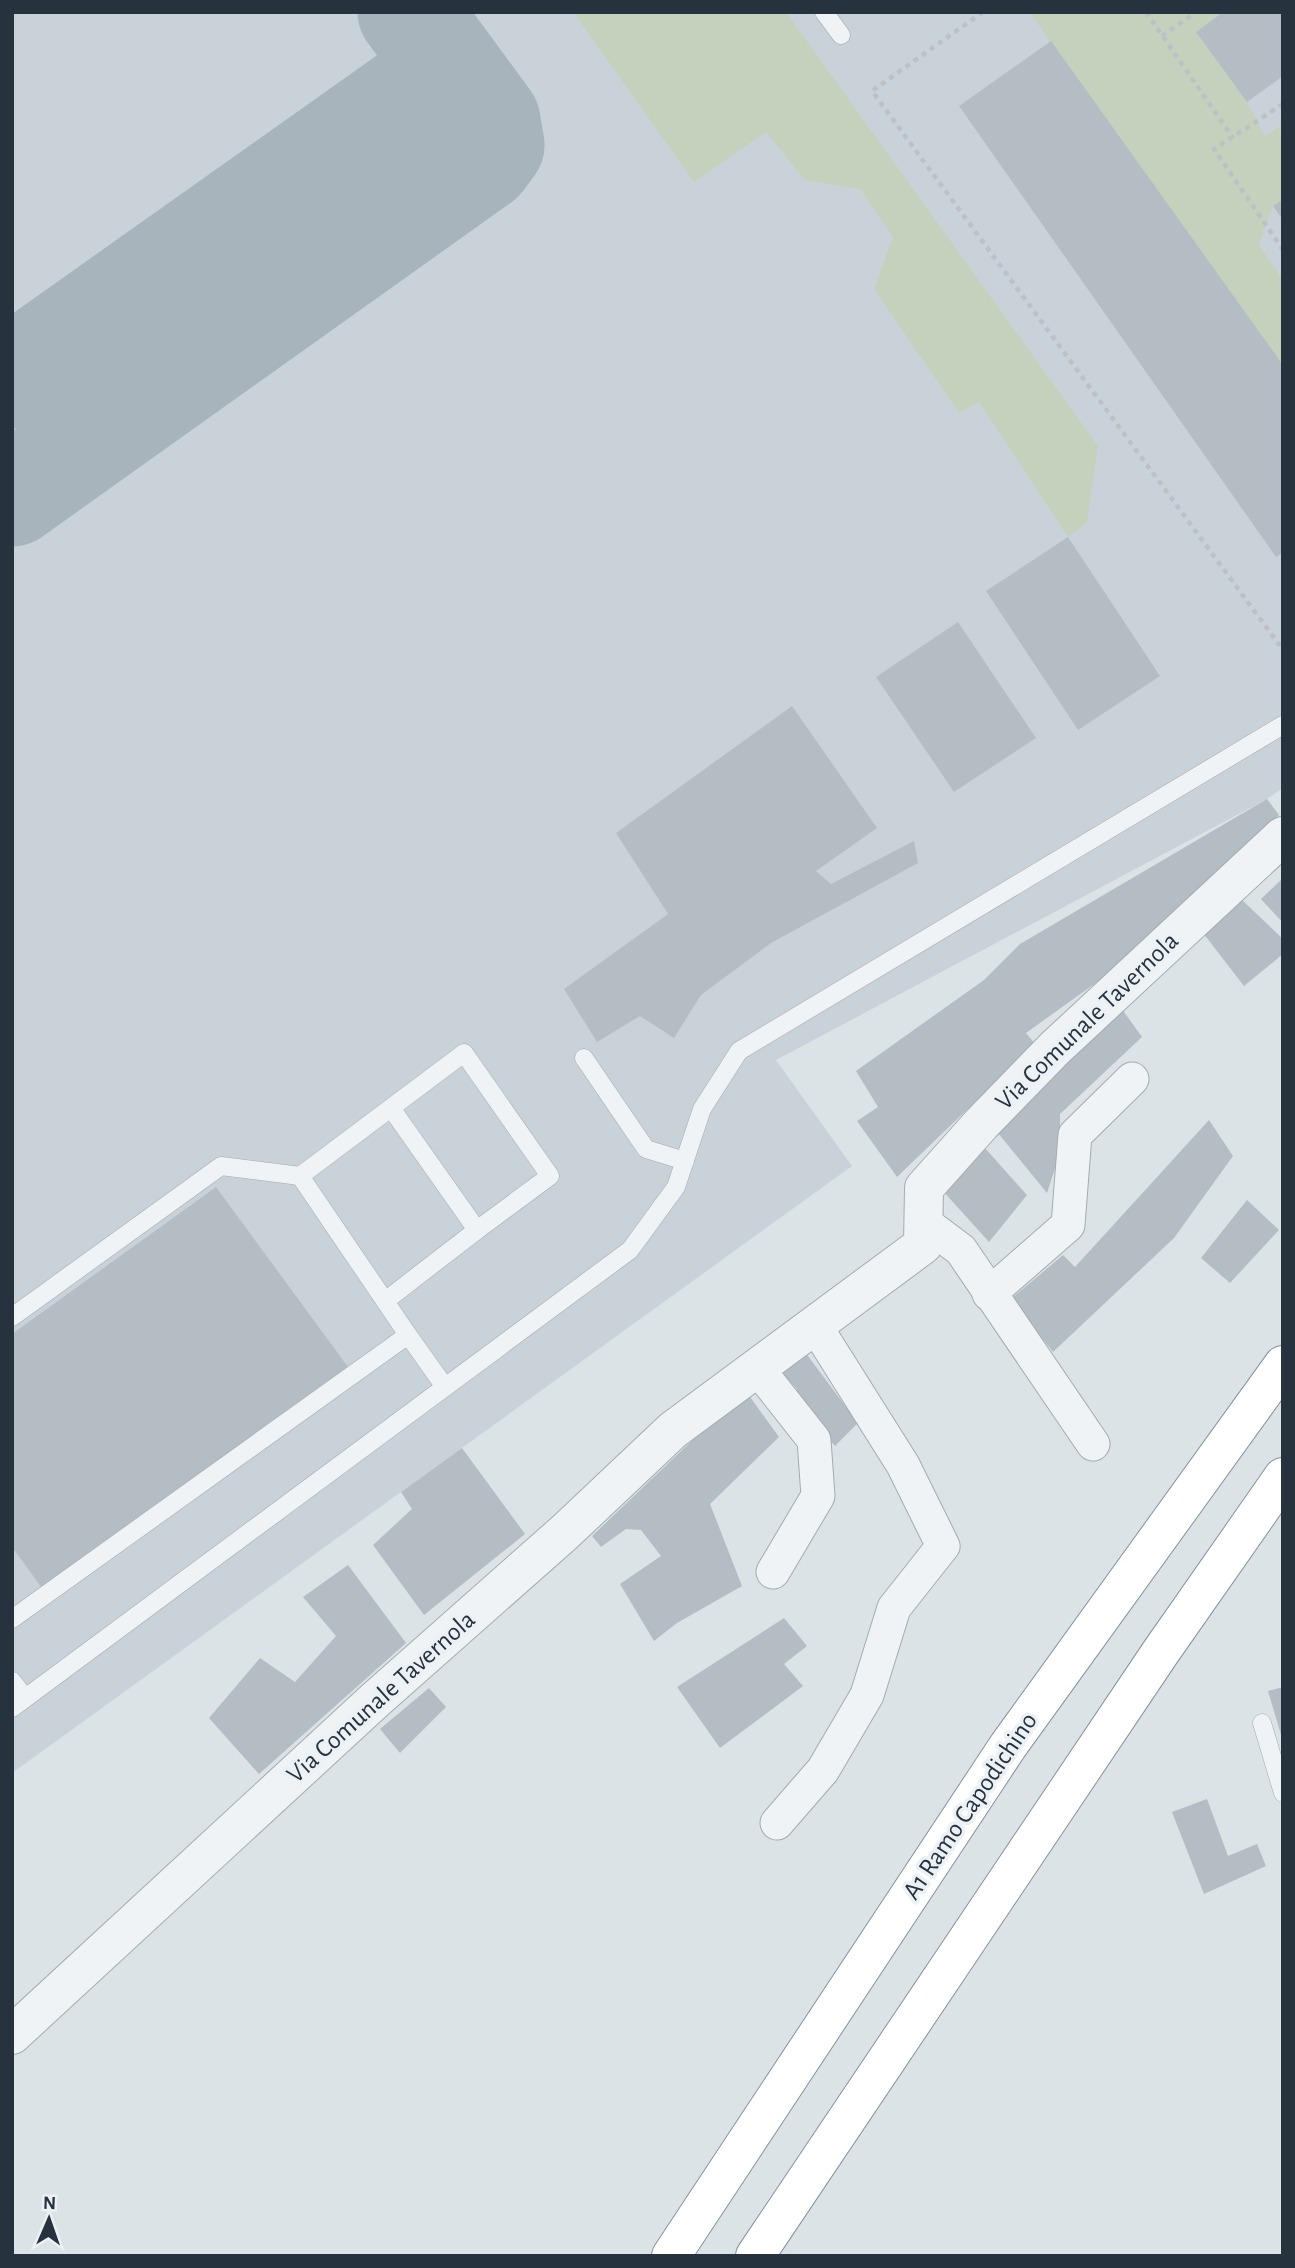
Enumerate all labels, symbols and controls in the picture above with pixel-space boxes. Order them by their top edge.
street label: Via Comunale Tavernola [991,927,1183,1115]
street label: Via Comunale Tavernola [282,1606,480,1788]
street label: A1 Ramo Capodichino [898,1708,1042,1904]
north arrow [14,2184,84,2254]
text: N [43,2194,56,2213]

